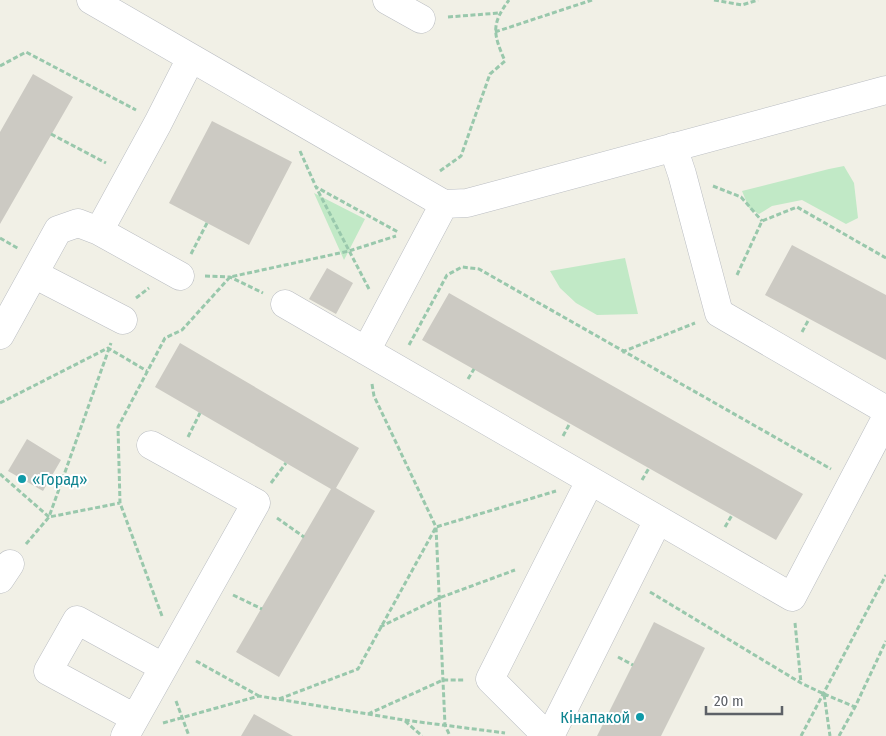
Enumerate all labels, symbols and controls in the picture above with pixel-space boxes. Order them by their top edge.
place label: «Горад» [32,470,88,489]
marker: «Горад» [16,473,28,485]
scale bar [706,684,782,716]
text: 20 m [714,692,744,710]
place label: Кінапакой [560,708,630,727]
marker: Кінапакой [634,711,646,723]

